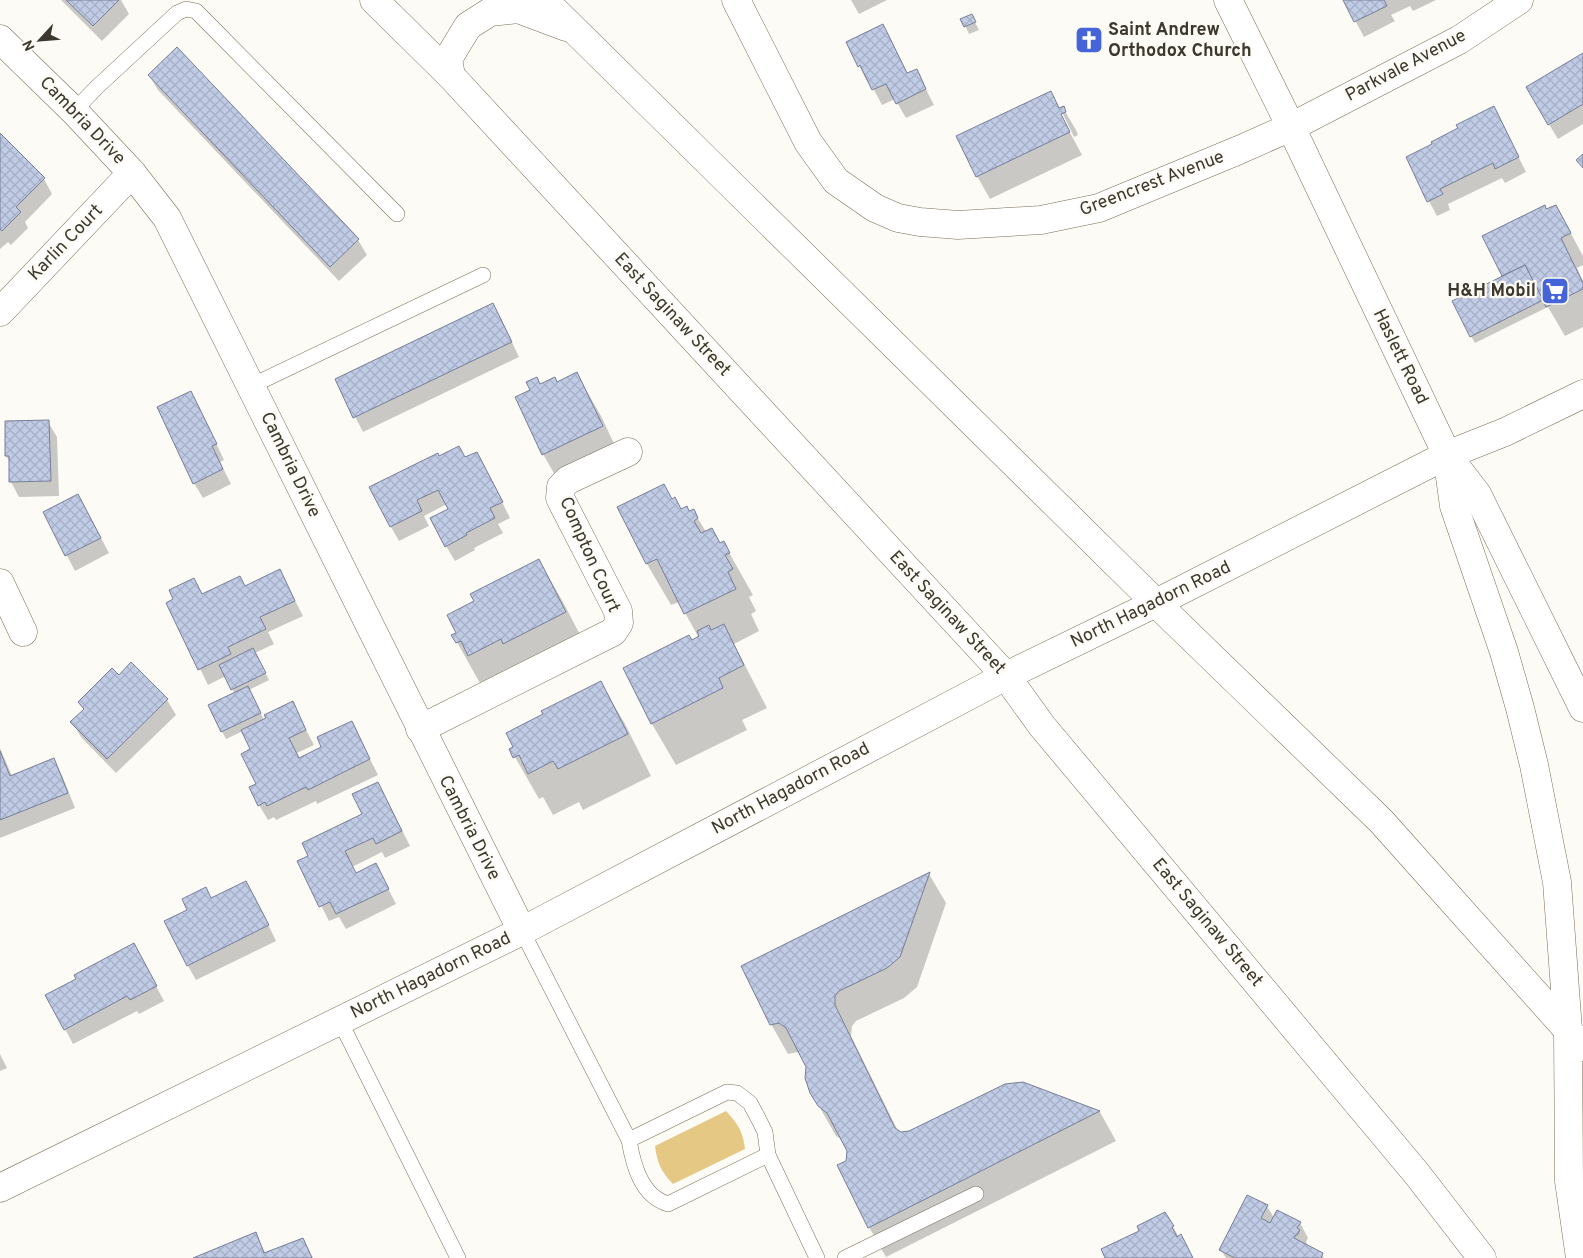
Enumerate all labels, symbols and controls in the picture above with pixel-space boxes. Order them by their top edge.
north arrow [15,15,65,65]
place label: Saint Andrew Orthodox Church [1108,19,1252,63]
church icon: Saint Andrew Orthodox Church [1074,25,1104,55]
street label: Parkvale Avenue [1342,25,1470,107]
text: N [20,37,40,53]
street label: Cambria Drive [34,72,130,170]
street label: Greencrest Avenue [1076,146,1228,222]
street label: Karlin Court [24,200,108,286]
street label: East Saginaw Street [609,248,735,382]
supermarket icon: H&H Mobil [1540,276,1570,306]
place label: H&H Mobil [1447,280,1536,303]
street label: Haslett Road [1367,305,1433,409]
street label: Cambria Drive [255,409,325,521]
street label: Compton Court [553,494,625,616]
street label: East Saginaw Street [884,546,1010,680]
street label: North Hagadorn Road [1067,556,1235,654]
street label: North Hagadorn Road [708,738,874,840]
street label: Cambria Drive [433,772,505,884]
street label: East Saginaw Street [1146,854,1268,992]
street label: North Hagadorn Road [347,927,515,1025]

